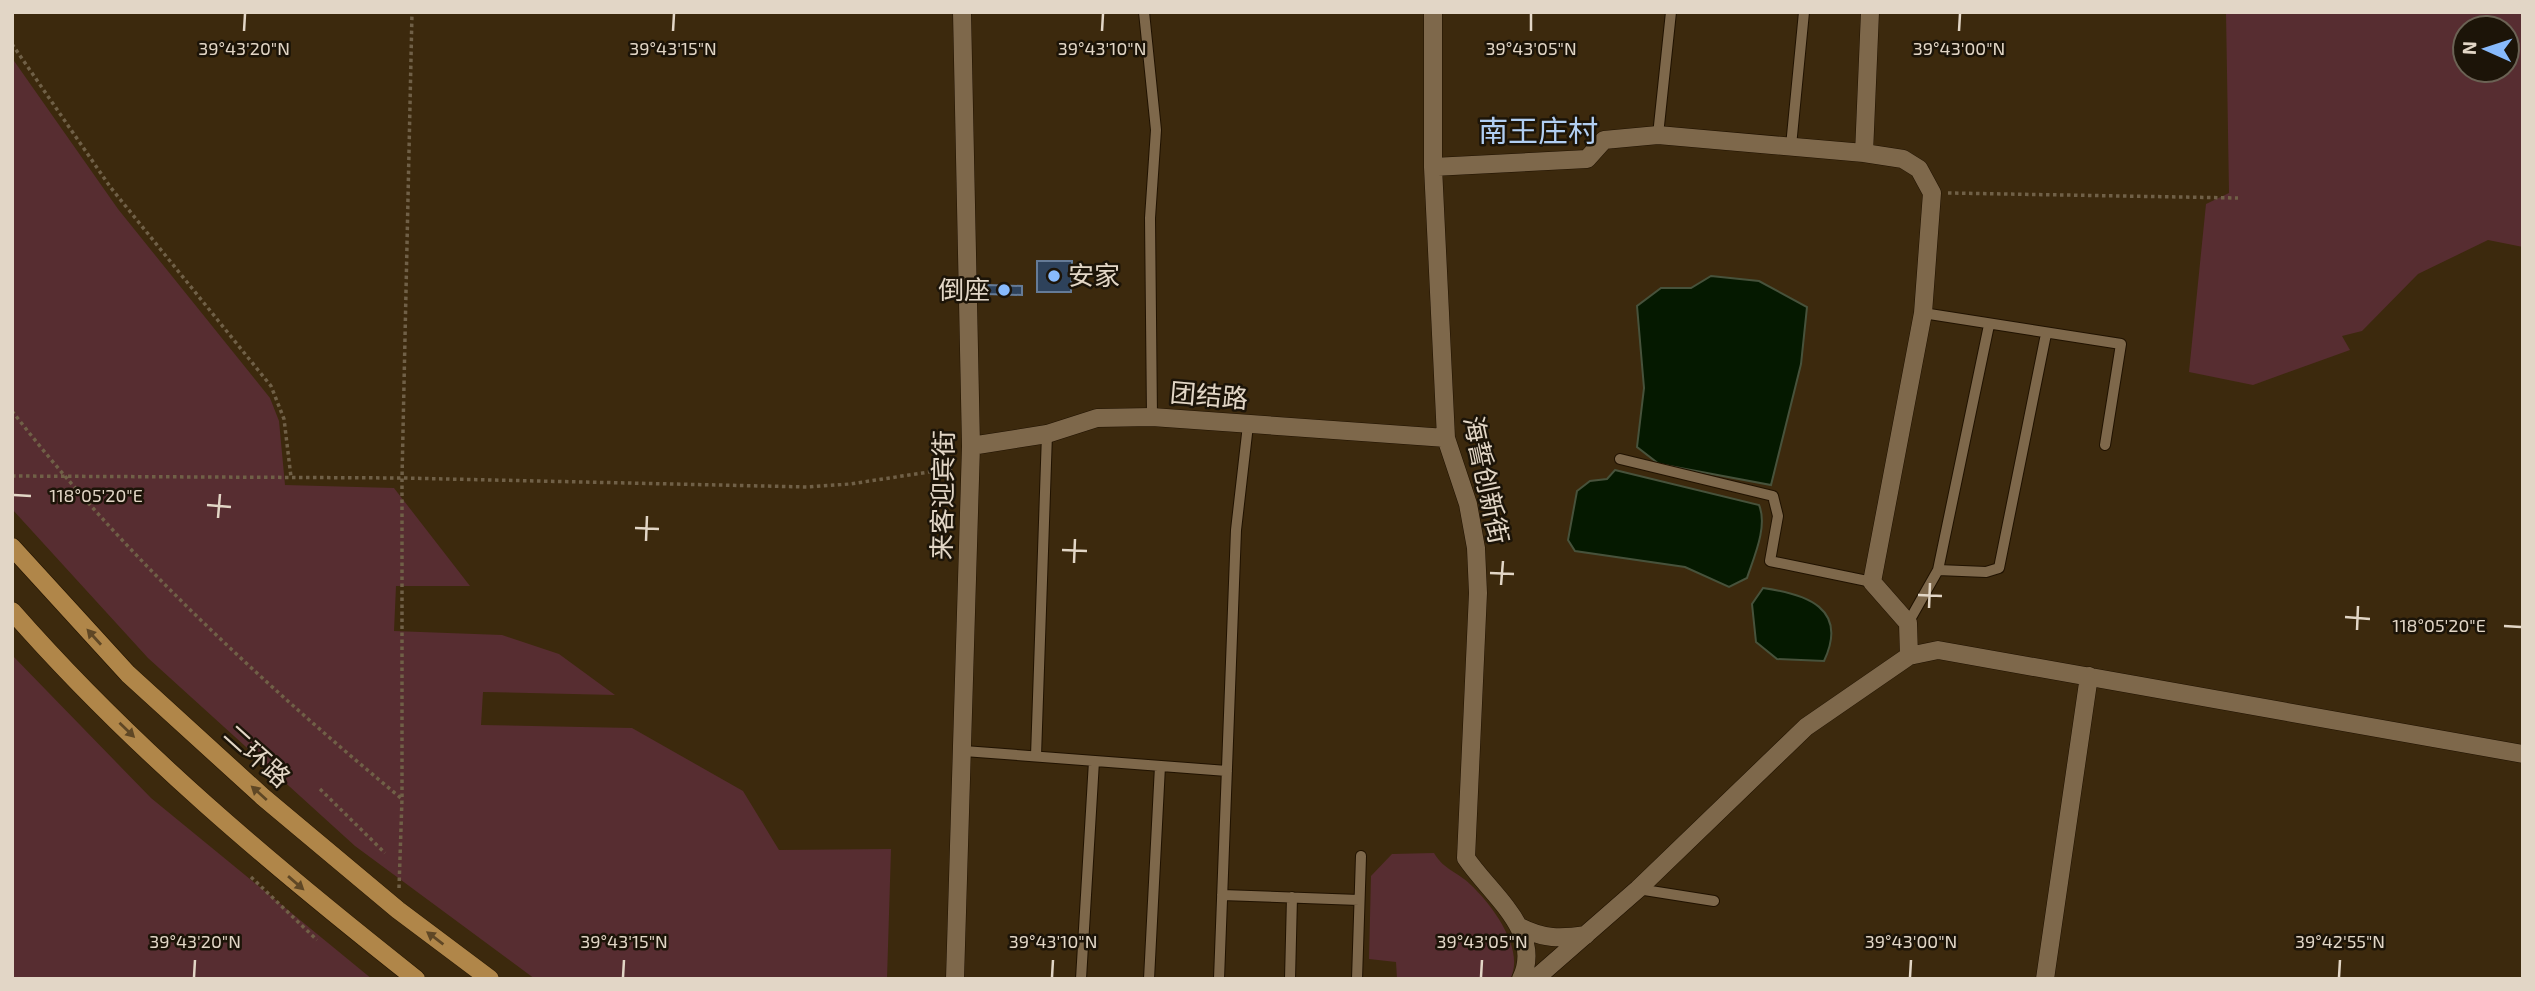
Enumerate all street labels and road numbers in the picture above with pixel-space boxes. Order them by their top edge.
street label: 团结路 [1169,376,1249,413]
street label: 海誓创新街 [1459,413,1516,546]
street label: 来客迎宾街 [925,430,958,560]
street label: 二环路 [219,717,297,793]

